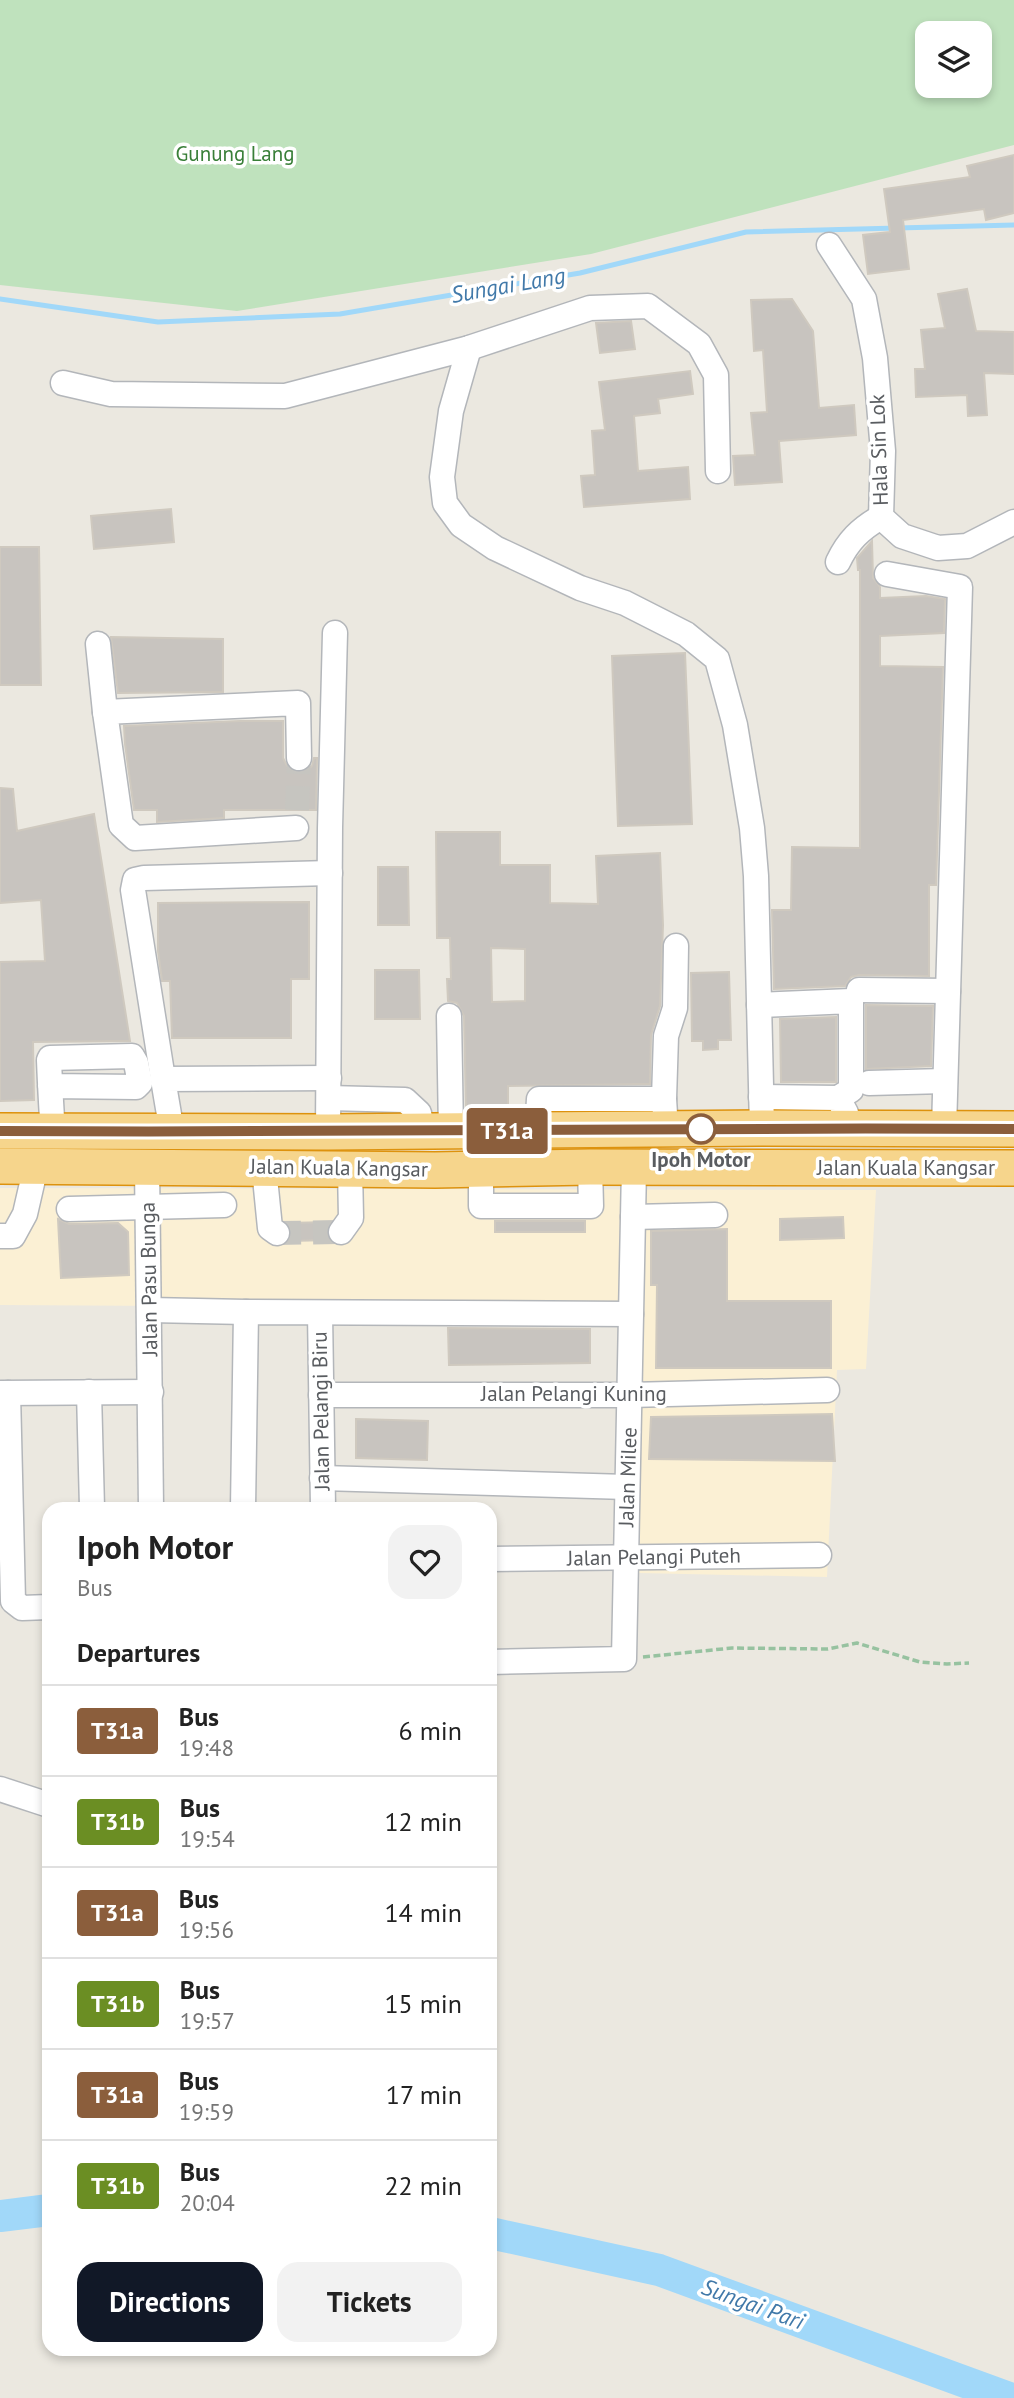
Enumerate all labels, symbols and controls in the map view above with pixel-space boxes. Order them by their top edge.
map controls [915,21,992,98]
button: layers [915,21,992,98]
park label: Gunung Lang [176,140,294,167]
water label: Sungai Lang [448,260,568,309]
street label: Hala Sin Lok [863,394,894,506]
line badge: T31a [458,1108,556,1154]
marker: Ipoh Motor [686,1114,716,1144]
text: T31a [481,1115,533,1146]
place label: Ipoh Motor [651,1146,751,1173]
street label: Jalan Kuala Kangsar [249,1152,428,1183]
street label: Jalan Kuala Kangsar [816,1154,995,1181]
street label: Jalan Pasu Bunga [134,1202,163,1357]
street label: Jalan Pelangi Biru [306,1331,335,1492]
street label: Jalan Pelangi Kuning [480,1380,667,1407]
street label: Jalan Milee [612,1427,643,1528]
text: Ipoh Motor [77,1525,233,1568]
button: heart [388,1525,462,1599]
street label: Jalan Pelangi Puteh [566,1541,741,1572]
text: Bus [77,1573,113,1602]
text: Departures [77,1636,200,1669]
text: Bus [179,1700,219,1733]
text: 6 min [399,1714,462,1747]
text: T31a [91,1715,144,1746]
text: 19:48 [179,1733,234,1762]
text: Bus [180,1791,220,1824]
text: 12 min [384,1805,462,1838]
text: T31b [91,1806,145,1837]
text: 19:54 [180,1824,235,1853]
text: Bus [179,1882,219,1915]
text: 14 min [384,1896,462,1929]
text: T31a [91,1897,144,1928]
text: 19:56 [179,1915,234,1944]
text: Bus [180,1973,220,2006]
text: 15 min [384,1987,462,2020]
text: T31b [91,1988,145,2019]
text: 19:57 [180,2006,235,2035]
text: Bus [179,2064,219,2097]
text: 17 min [386,2078,462,2111]
text: T31a [91,2079,144,2110]
text: 19:59 [179,2097,234,2126]
text: Bus [180,2155,220,2188]
text: 22 min [384,2169,462,2202]
text: T31b [91,2170,145,2201]
text: 20:04 [180,2188,235,2217]
button: Directions [77,2262,263,2342]
button: Tickets [277,2262,462,2342]
water label: Sungai Pari [698,2272,809,2336]

